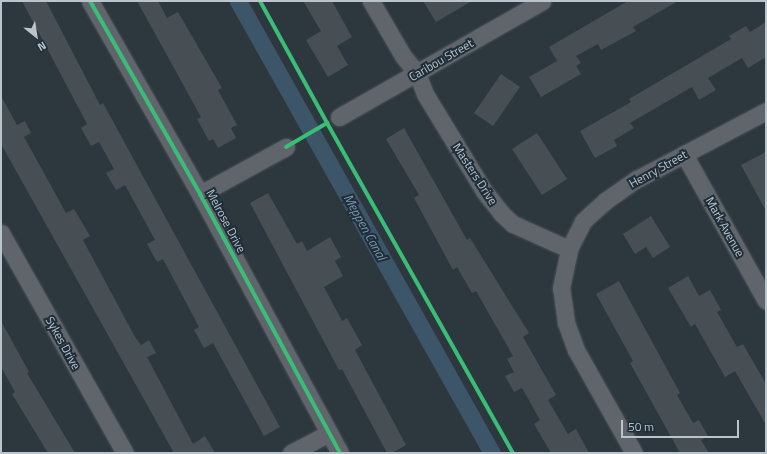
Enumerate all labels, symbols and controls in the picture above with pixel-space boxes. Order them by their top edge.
north arrow [16,16,56,56]
street label: Caribou Street [406,36,476,84]
text: N [35,38,49,55]
street label: Masters Drive [450,140,500,208]
street label: Henry Street [626,147,690,191]
street label: Melrose Drive [203,187,249,255]
water label: Meppen Canal [340,191,390,263]
street label: Mark Avenue [703,195,747,259]
street label: Sykes Drive [43,314,83,372]
scale bar [623,412,741,438]
text: 50 m [628,417,654,436]

